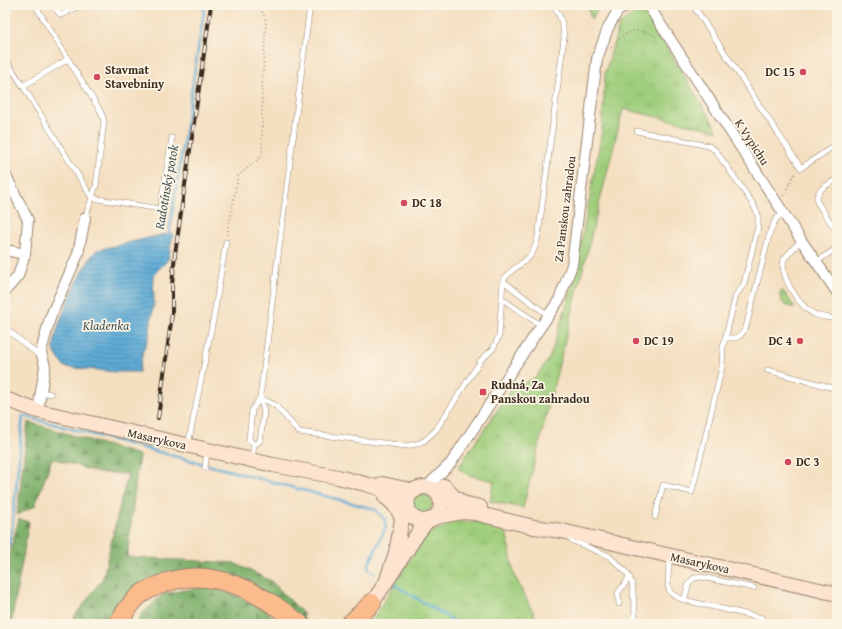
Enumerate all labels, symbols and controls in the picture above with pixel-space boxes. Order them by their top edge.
place label: Stavmat Stavebniny [105,61,165,92]
place label: DC 15 [765,63,795,80]
marker: DC 15 [798,67,808,77]
marker: Stavmat Stavebniny [92,72,102,82]
street label: K Vypichu [731,115,774,168]
water label: Radotínský potok [150,143,183,232]
street label: Za Panskou zahradou [550,154,579,263]
place label: DC 18 [412,194,442,211]
marker: DC 18 [399,198,409,208]
water label: Kladenka [82,316,129,335]
place label: DC 19 [644,332,674,349]
place label: DC 4 [769,332,792,349]
marker: DC 19 [631,336,641,346]
marker: DC 4 [795,336,805,346]
place label: Rudná, Za Panskou zahradou [491,376,590,407]
marker: Rudná, Za Panskou zahradou [478,387,488,397]
street label: Masarykova [126,423,189,454]
place label: DC 3 [796,453,819,470]
marker: DC 3 [783,457,793,467]
street label: Masarykova [669,547,732,578]

